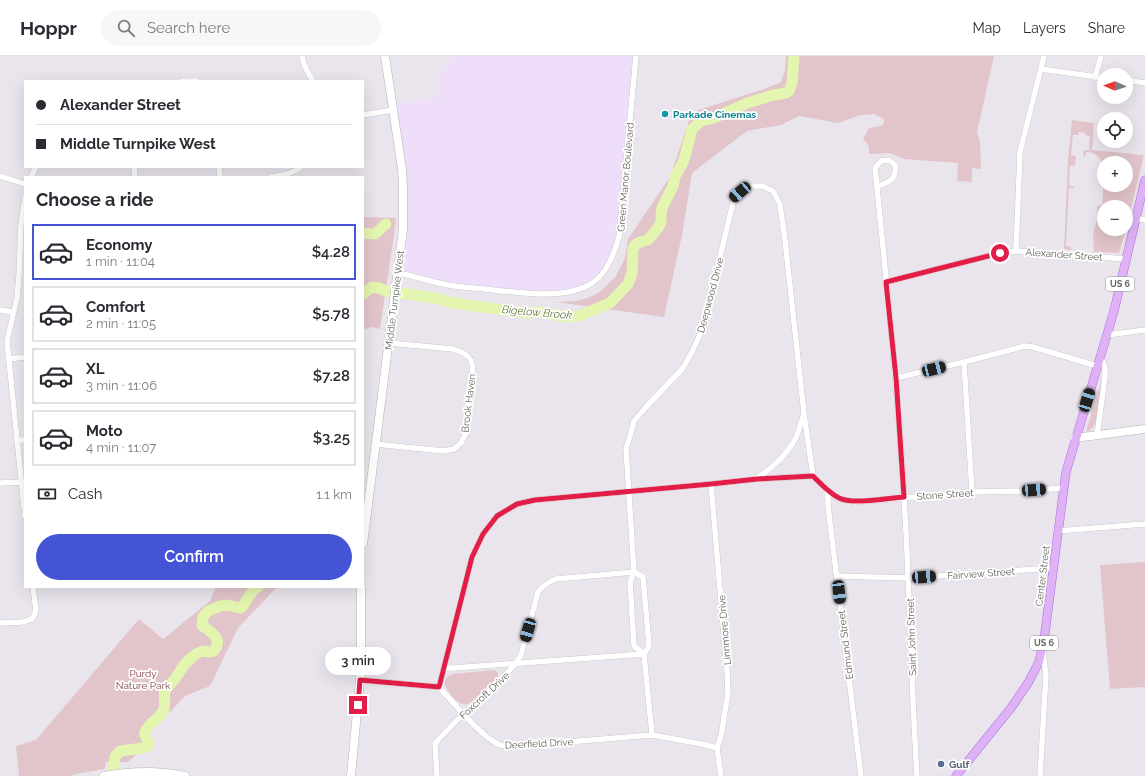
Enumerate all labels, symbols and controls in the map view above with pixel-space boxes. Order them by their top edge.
search box [101,10,381,46]
text: Hoppr [20,17,77,39]
icon: search [115,17,137,39]
text: Search here [147,19,230,37]
text: Map [973,20,1001,36]
text: Layers [1023,20,1066,36]
text: Share [1088,20,1125,36]
north arrow [1097,68,1133,104]
map controls [1097,68,1133,236]
text: Alexander Street [60,96,181,114]
marker: Parkade Cinemas [660,109,670,119]
place label: Parkade Cinemas [673,109,756,120]
button: locate [1097,112,1133,148]
street label: Green Manor Boulevard [615,122,636,232]
text: Middle Turnpike West [60,135,216,153]
button: + [1097,156,1133,192]
car [727,180,753,204]
text: Choose a ride [36,189,154,210]
button: − [1097,200,1133,236]
icon: car [38,234,74,270]
text: Economy [86,236,153,254]
text: $4.28 [312,243,350,261]
route start [991,244,1009,262]
street label: Alexander Street [1025,246,1103,263]
street label: Middle Turnpike West [383,249,406,350]
text: 1 min · 11:04 [86,254,155,269]
street label: Deepwood Drive [695,256,726,334]
road number: US 6 [1106,277,1134,291]
icon: car [38,296,74,332]
text: Comfort [86,298,145,316]
water label: Bigelow Brook [501,303,573,322]
text: $5.78 [312,305,350,323]
text: 2 min · 11:05 [86,316,156,331]
icon: car [38,358,74,394]
text: XL [86,360,104,378]
car [921,360,947,378]
text: $7.28 [313,367,350,385]
street label: Brook Haven [459,373,478,433]
text: 3 min · 11:06 [86,378,157,393]
car [1078,387,1096,413]
icon: car [38,420,74,456]
text: Moto [86,422,123,440]
text: $3.25 [313,429,350,447]
text: 4 min · 11:07 [86,440,156,455]
icon: cash [36,483,58,505]
car [1022,483,1046,497]
text: Cash [68,485,102,503]
text: 1.1 km [316,487,352,502]
street label: Stone Street [916,487,975,502]
button: Confirm [36,534,352,580]
street label: Center Street [1033,544,1052,607]
street label: Fairview Street [947,566,1016,581]
car [912,570,936,584]
car [832,579,846,605]
street label: Linnmore Drive [716,594,733,666]
street label: Saint John Street [905,597,918,676]
street label: Edmund Street [836,609,855,680]
car [519,617,537,643]
road number: US 6 [1030,636,1058,650]
callout: 3 min [325,647,391,675]
text: 3 min [341,653,375,668]
park label: Purdy Nature Park [116,668,171,691]
street label: Foxcroft Drive [457,669,512,721]
route end [349,696,367,714]
street label: Deerfield Drive [504,736,574,751]
marker: Gulf [936,759,946,769]
place label: Gulf [949,759,970,770]

